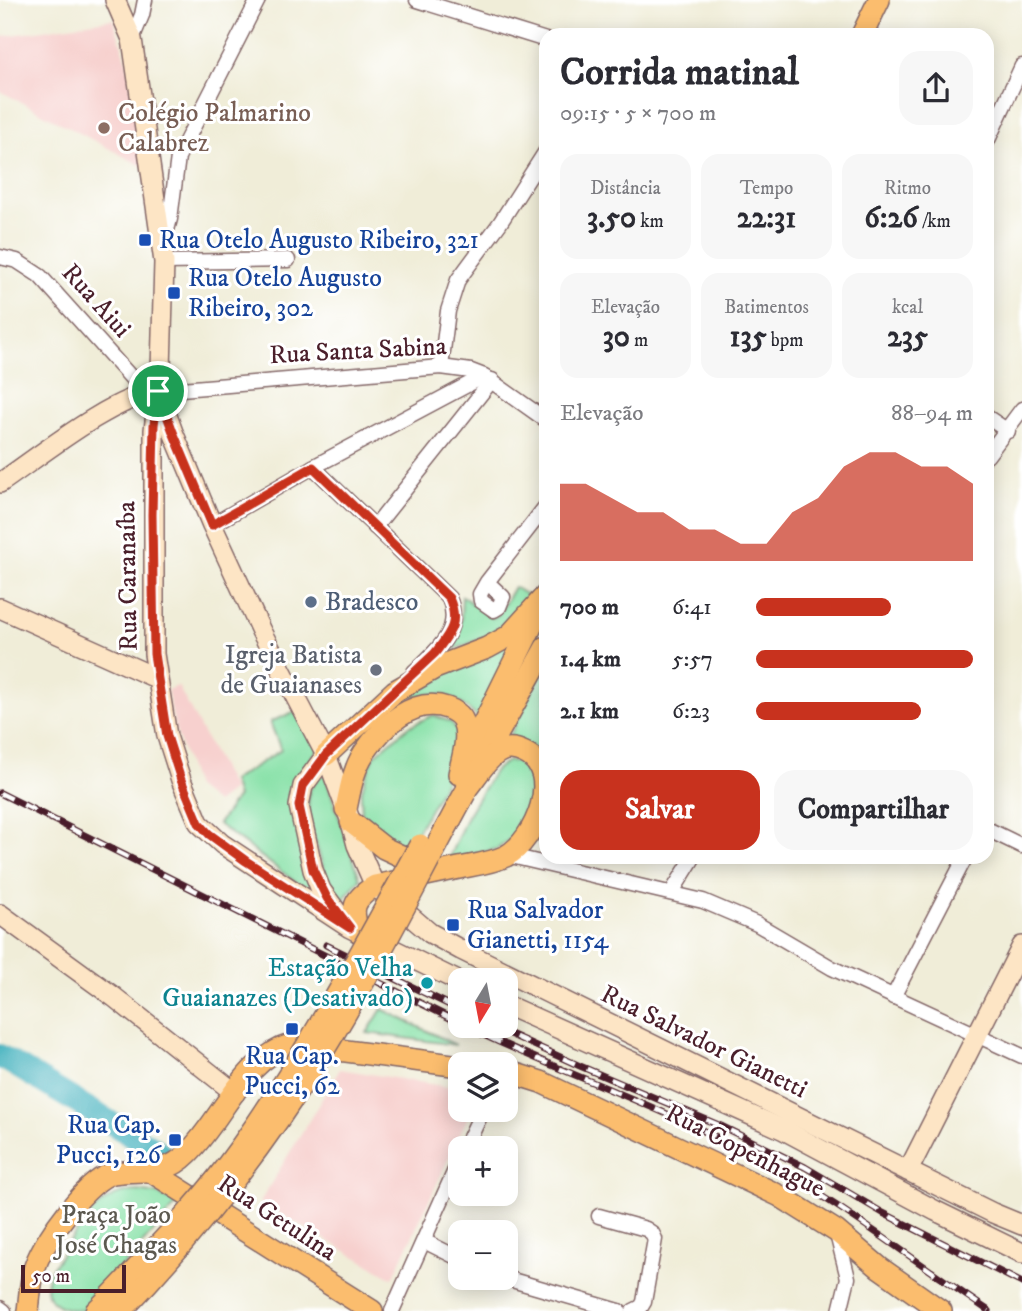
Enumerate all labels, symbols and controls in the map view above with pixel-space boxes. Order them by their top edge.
text: Corrida matinal [560,49,799,97]
button: share [899,51,973,125]
place label: Colégio Palmarino Calabrez [118,97,311,160]
text: 09:15 · 5 × 700 m [560,99,716,128]
marker: Colégio Palmarino Calabrez [96,120,112,136]
text: Distância [590,177,661,200]
text: Tempo [740,177,793,200]
text: Ritmo [884,177,931,200]
text: 3.50 [587,200,636,237]
text: 22:31 [737,200,796,237]
text: 6:26 [864,200,918,237]
text: km [636,210,664,233]
text: /km [918,210,951,233]
place label: Rua Otelo Augusto Ribeiro, 321 [159,224,479,257]
marker: Rua Otelo Augusto Ribeiro, 321 [137,232,153,248]
street label: Rua Aiui [54,257,138,345]
place label: Rua Otelo Augusto Ribeiro, 302 [188,262,382,325]
marker: Rua Otelo Augusto Ribeiro, 302 [166,285,182,301]
text: Elevação [591,296,660,319]
text: Batimentos [724,296,809,319]
text: kcal [892,296,923,319]
text: 30 [603,319,630,356]
text: 135 [730,319,767,356]
text: 235 [887,319,928,356]
text: m [630,329,648,352]
text: bpm [767,329,803,352]
street label: Rua Santa Sabina [268,330,448,372]
pin [128,361,188,421]
icon: arrive [139,372,177,410]
text: Elevação [560,399,643,428]
text: 88–94 m [891,399,973,428]
street label: Rua Caranaíba [110,501,146,651]
place label: Bradesco [325,586,418,619]
text: 700 m [560,593,619,622]
text: 6:41 [672,593,712,622]
marker: Bradesco [303,594,319,610]
place label: Igreja Batista de Guaianases [220,639,362,702]
text: 1.4 km [560,645,621,674]
text: 5:57 [672,645,713,674]
marker: Igreja Batista de Guaianases [368,662,384,678]
text: 2.1 km [560,697,619,726]
text: 6:23 [672,697,710,726]
button: Salvar [560,770,760,850]
button: Compartilhar [774,770,973,850]
place label: Rua Salvador Gianetti, 1154 [467,894,610,957]
marker: Rua Salvador Gianetti, 1154 [445,917,461,933]
place label: Estação Velha Guaianazes (Desativado) [162,952,413,1015]
north arrow [448,968,518,1038]
map controls [448,968,518,1290]
marker: Estação Velha Guaianazes (Desativado) [419,975,435,991]
street label: Rua Salvador Gianetti [595,978,813,1106]
marker: Rua Cap. Pucci, 62 [284,1021,300,1037]
place label: Rua Cap. Pucci, 62 [244,1040,340,1103]
button: layers [448,1052,518,1122]
street label: Rua Copenhague [660,1097,830,1205]
place label: Rua Cap. Pucci, 126 [56,1109,162,1172]
marker: Rua Cap. Pucci, 126 [167,1132,183,1148]
button: + [448,1136,518,1206]
street label: Rua Getulina [211,1167,343,1269]
park label: Praça João José Chagas [53,1199,177,1262]
button: − [448,1220,518,1290]
scale bar [21,1262,126,1294]
text: 50 m [32,1265,70,1288]

